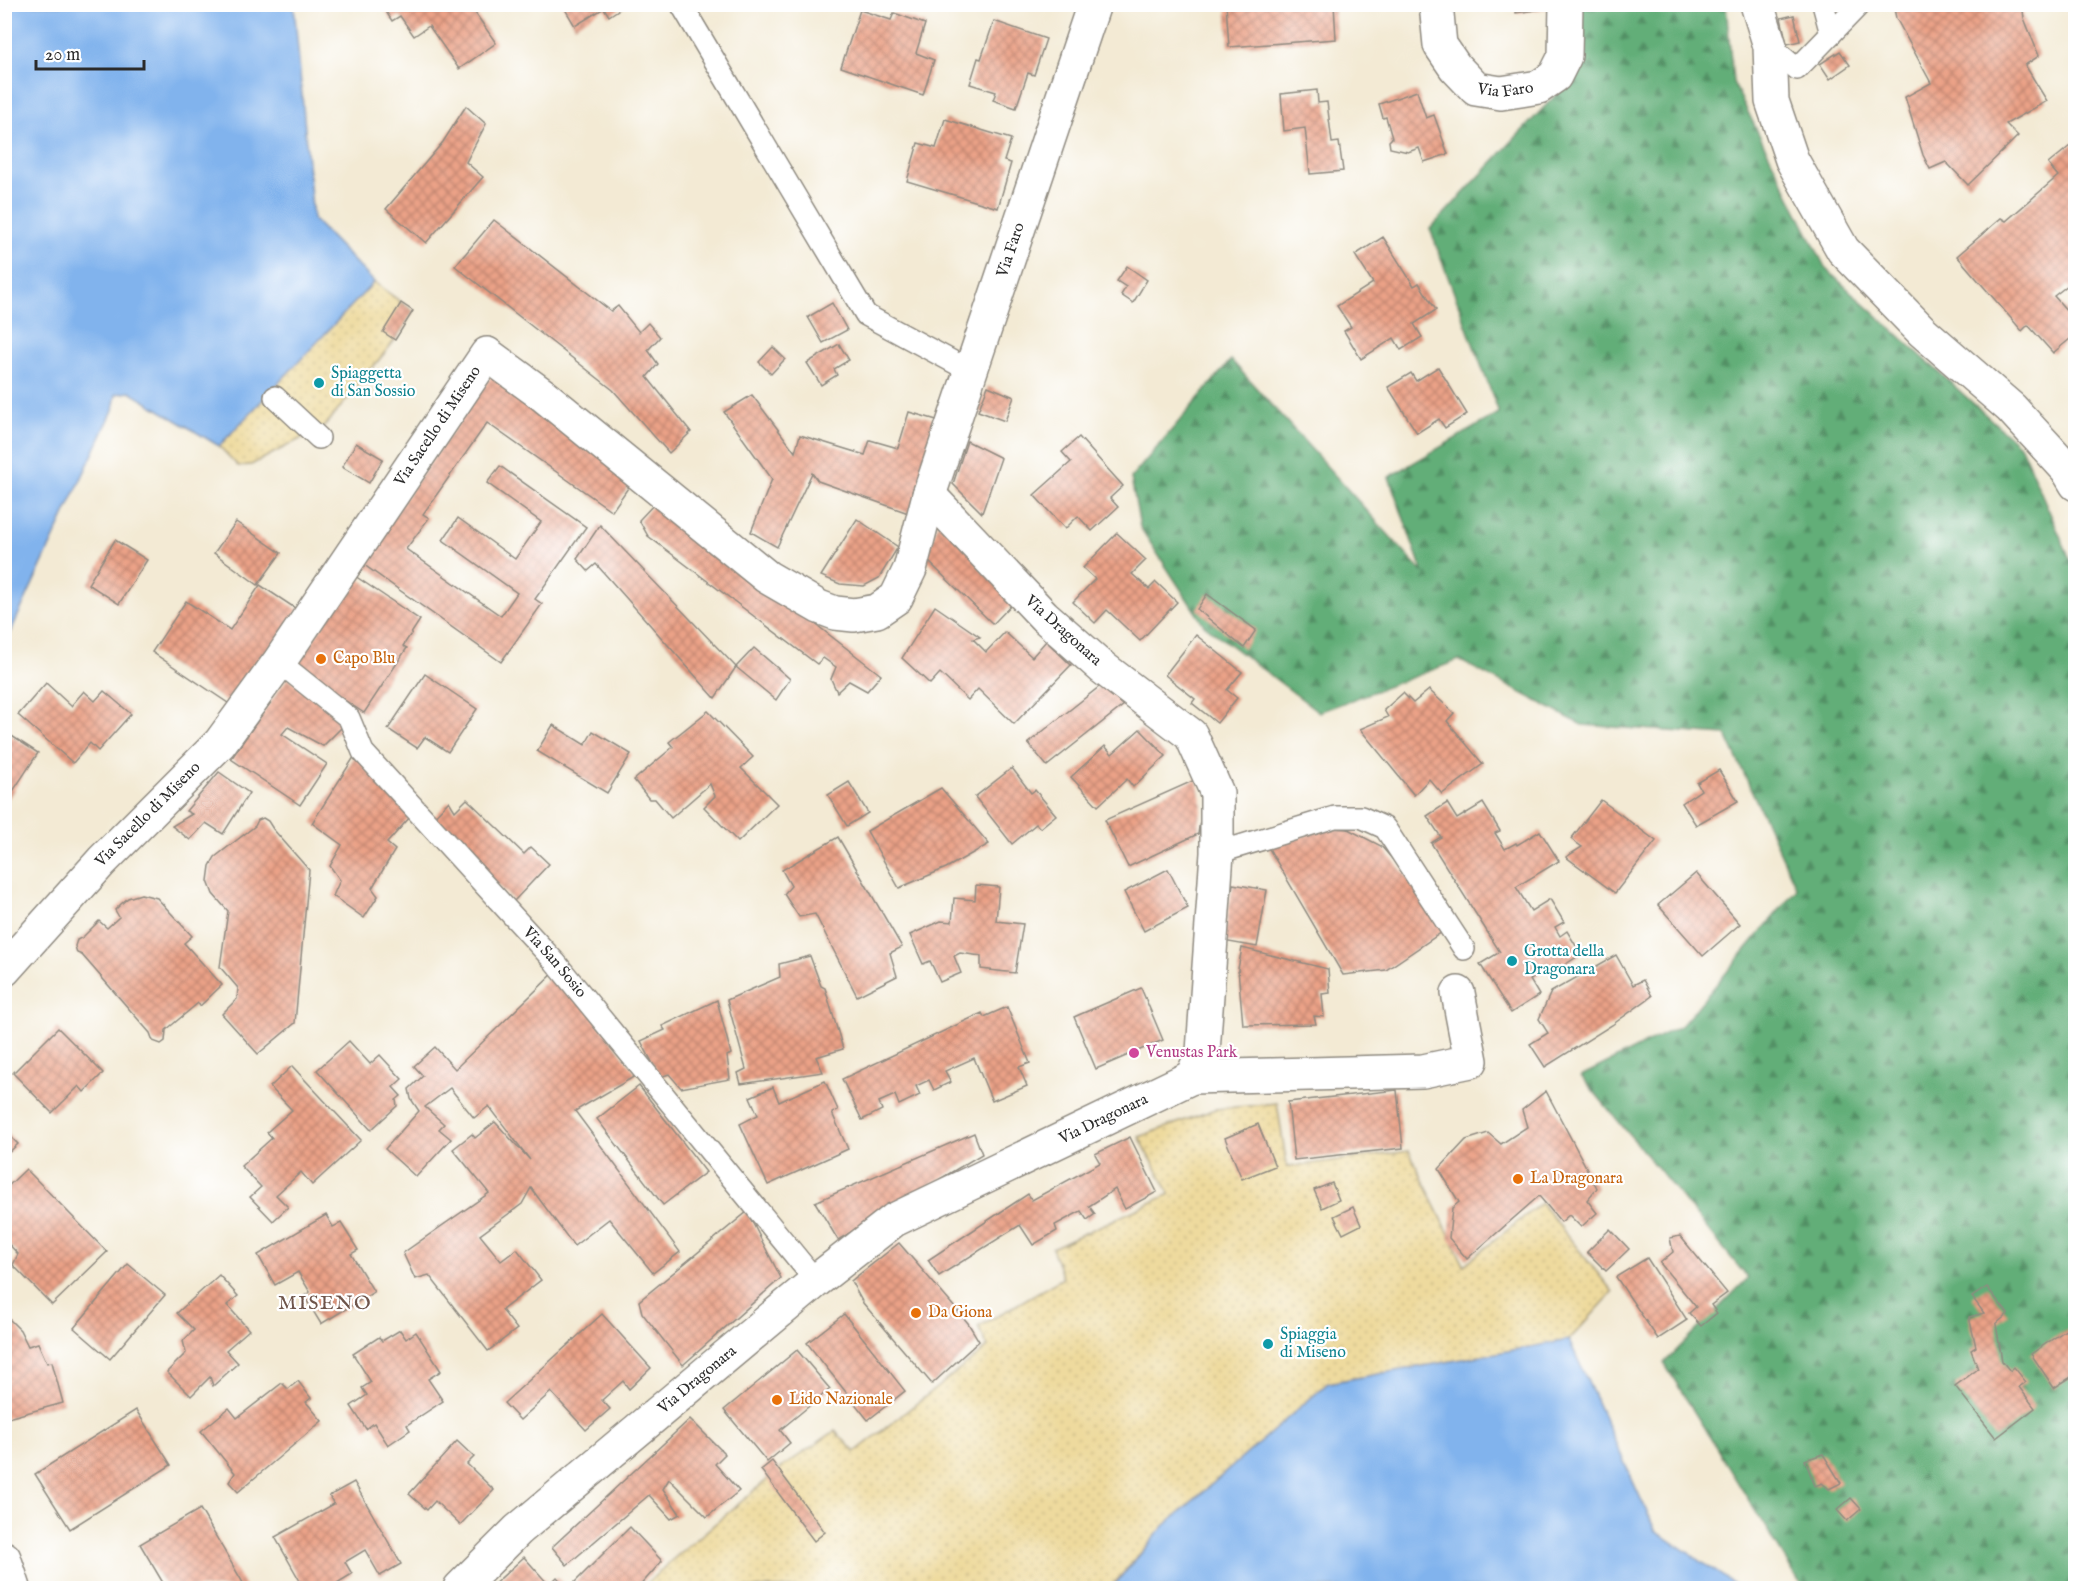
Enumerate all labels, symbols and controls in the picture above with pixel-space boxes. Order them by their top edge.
scale bar [36,33,144,71]
text: 20 m [45,44,80,67]
street label: Via Faro [1475,78,1535,103]
street label: Via Faro [993,220,1030,281]
street label: Via Sacello di Miseno [390,362,486,491]
place label: Spiaggetta di San Sossio [331,364,416,402]
marker: Spiaggetta di San Sossio [312,376,326,390]
street label: Via Dragonara [1020,591,1106,671]
place label: Capo Blu [333,649,395,669]
marker: Capo Blu [314,652,328,666]
street label: Via Sacello di Miseno [91,758,205,872]
street label: Via San Sosio [517,922,591,1003]
place label: Grotta della Dragonara [1524,942,1604,980]
marker: Grotta della Dragonara [1505,954,1519,968]
place label: Venustas Park [1145,1043,1238,1063]
marker: Venustas Park [1127,1046,1141,1060]
street label: Via Dragonara [1055,1089,1152,1150]
place label: La Dragonara [1530,1169,1623,1189]
marker: La Dragonara [1511,1172,1525,1186]
district label: MISENO [278,1291,372,1316]
place label: Da Giona [928,1303,992,1323]
marker: Da Giona [909,1306,923,1320]
place label: Spiaggia di Miseno [1280,1325,1346,1363]
marker: Spiaggia di Miseno [1261,1337,1275,1351]
street label: Via Dragonara [653,1341,741,1419]
place label: Lido Nazionale [789,1390,893,1410]
marker: Lido Nazionale [770,1393,784,1407]

